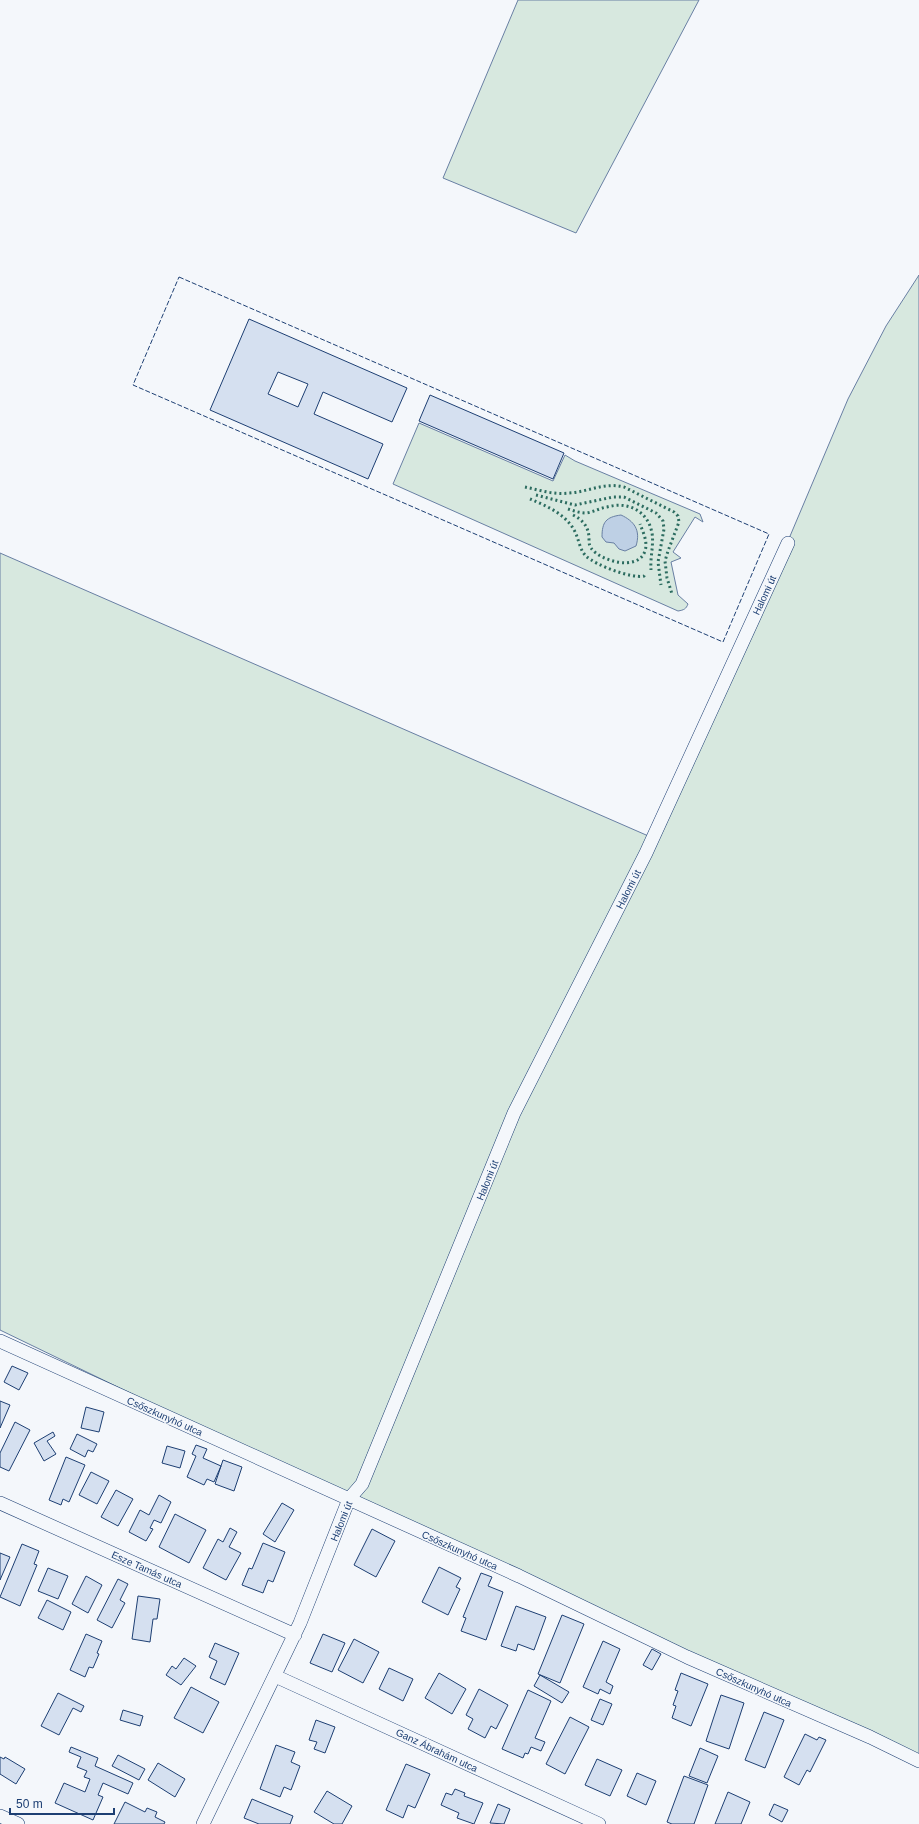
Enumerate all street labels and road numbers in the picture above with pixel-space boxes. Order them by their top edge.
street label: Halomi út [751,574,778,617]
street label: Halomi út [614,868,643,911]
street label: Halomi út [474,1158,501,1202]
street label: Csőszkunyhó utca [125,1395,205,1438]
street label: Halomi út [328,1499,355,1543]
street label: Csőszkunyhó utca [420,1529,500,1572]
street label: Esze Tamás utca [110,1549,184,1590]
street label: Csőszkunyhó utca [714,1666,794,1709]
street label: Ganz Ábrahám utca [394,1726,480,1774]

